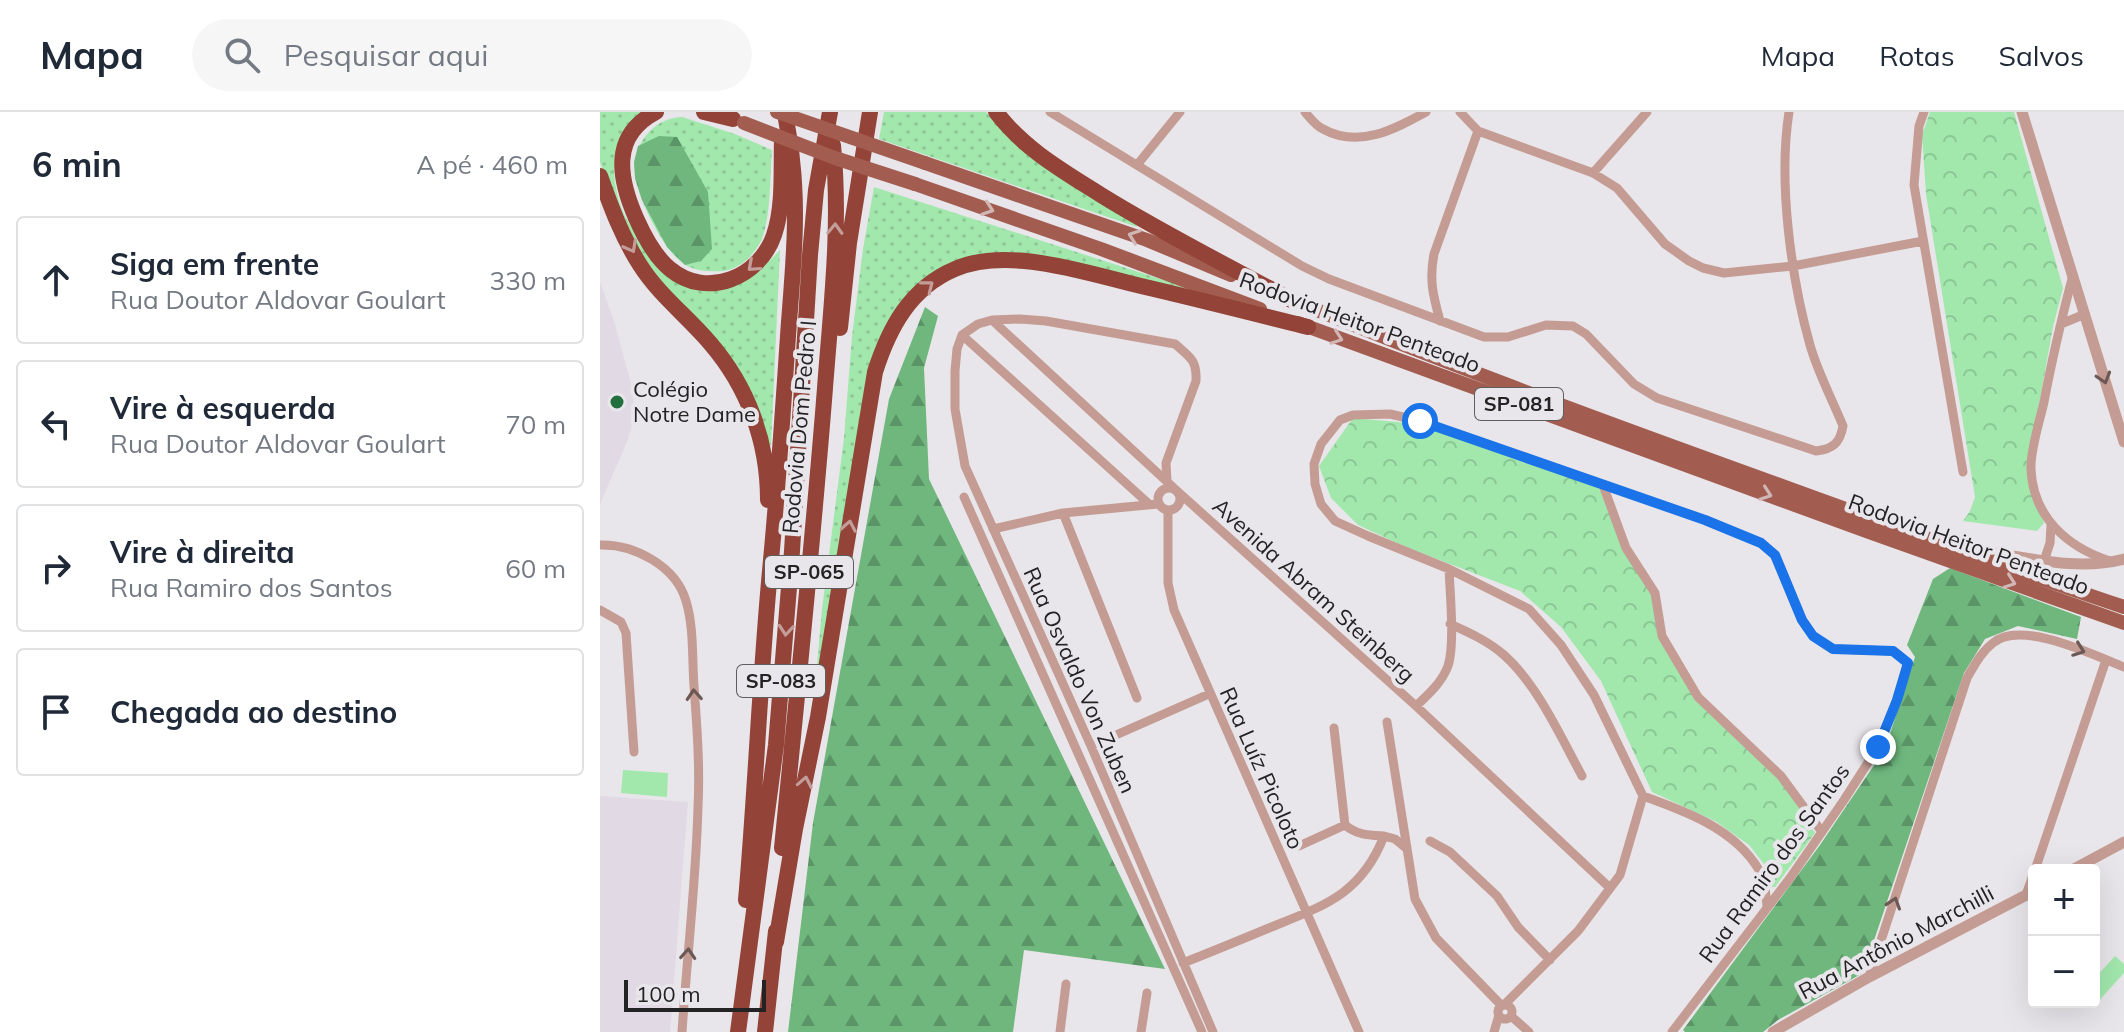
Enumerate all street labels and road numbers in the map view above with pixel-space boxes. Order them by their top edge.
street label: Rodovia Heitor Penteado [1236,265,1484,379]
street label: Rodovia Dom Pedro I [776,319,822,535]
road number: SP-081 [1475,388,1563,420]
street label: Rodovia Heitor Penteado [1845,487,2093,601]
street label: Avenida Abram Steinberg [1207,492,1421,688]
road number: SP-065 [765,556,853,588]
street label: Rua Osvaldo Von Zuben [1017,562,1143,798]
road number: SP-083 [737,665,825,697]
street label: Rua Luíz Picoloto [1214,683,1310,853]
street label: Rua Ramiro dos Santos [1692,758,1856,968]
street label: Rua Antônio Marchilli [1794,879,1998,1005]

